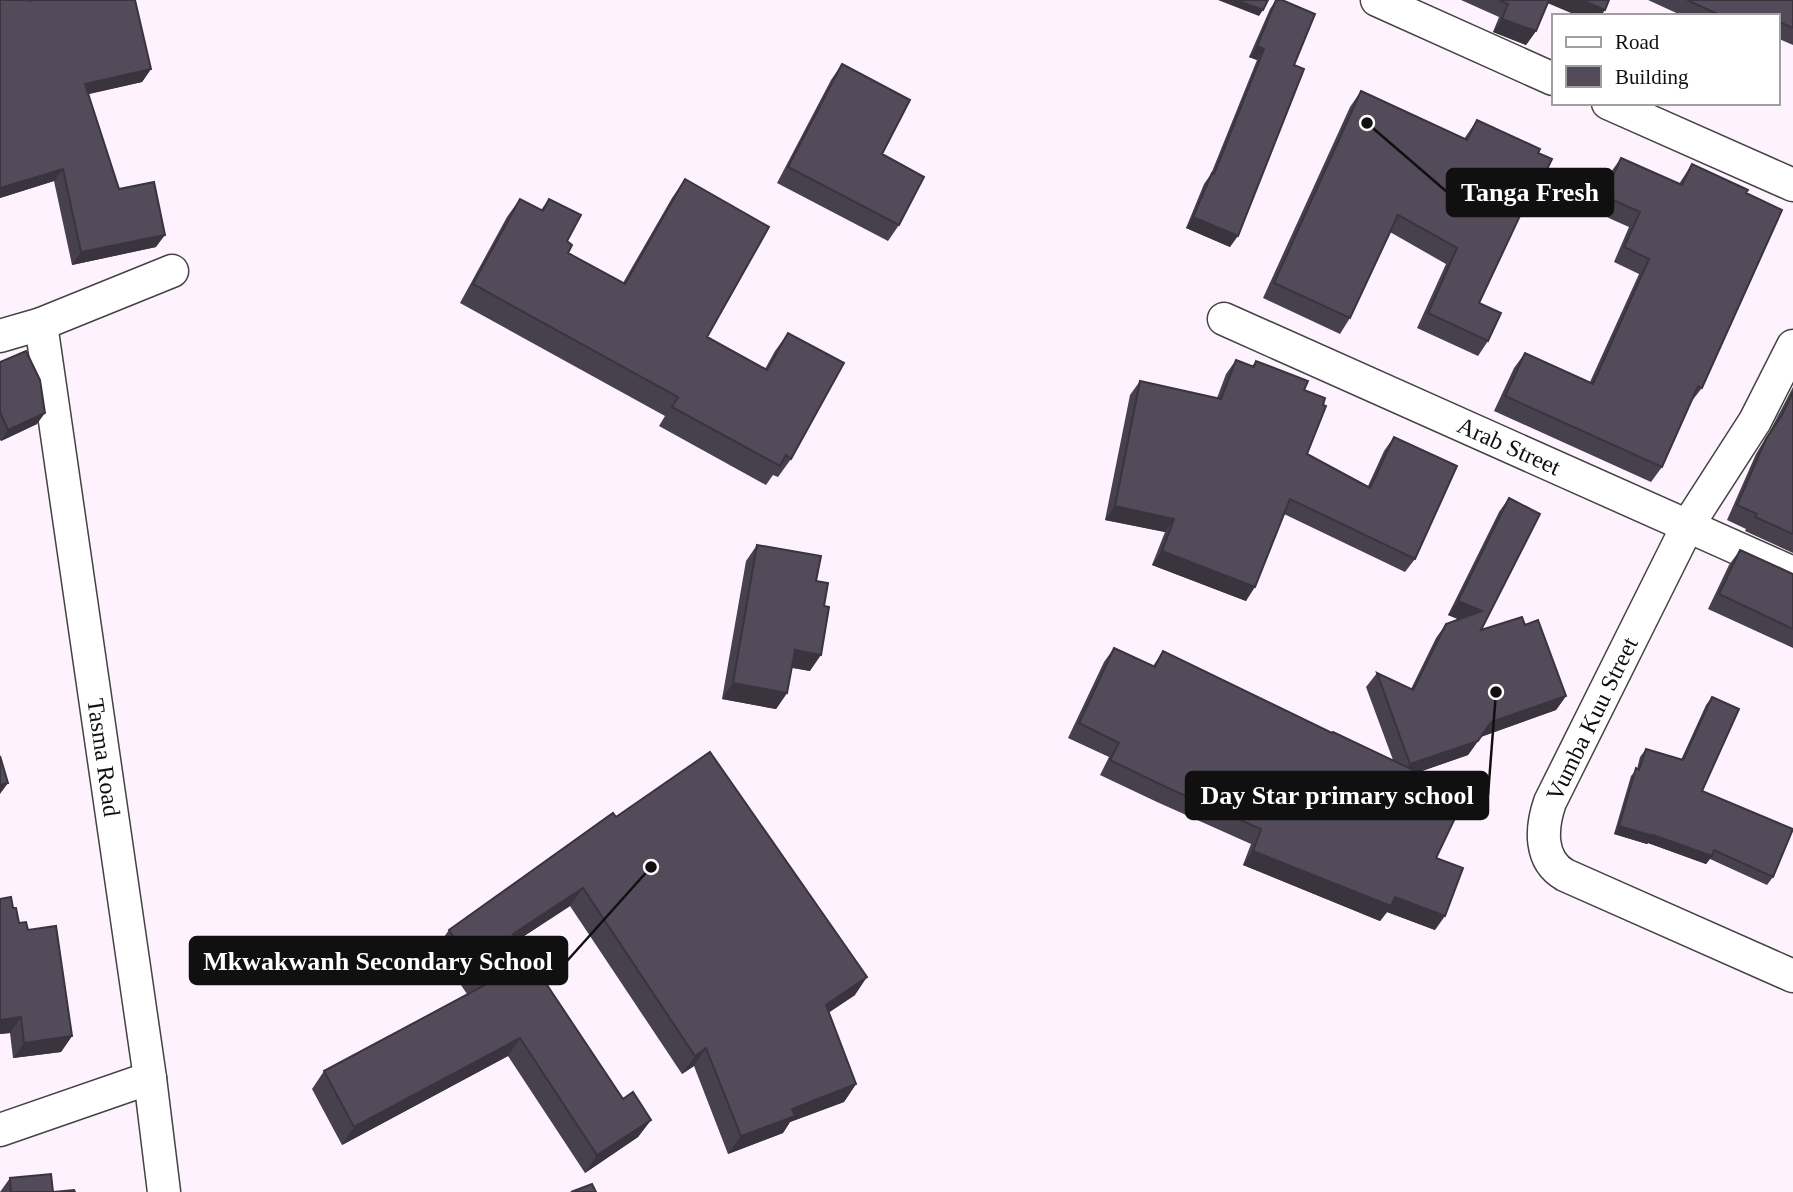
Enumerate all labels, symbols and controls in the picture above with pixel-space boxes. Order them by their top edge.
legend [1552,14,1779,105]
text: Road [1615,30,1660,54]
text: Building [1615,65,1689,89]
callout: Tanga Fresh [1447,169,1613,216]
text: Tanga Fresh [1461,178,1600,207]
street label: Arab Street [1453,412,1565,481]
street label: Vumba Kuu Street [1541,633,1643,805]
street label: Tasma Road [82,697,125,818]
callout: Day Star primary school [1186,772,1488,819]
text: Day Star primary school [1200,781,1474,810]
callout: Mkwakwanh Secondary School [190,937,567,984]
text: Mkwakwanh Secondary School [203,947,553,976]

